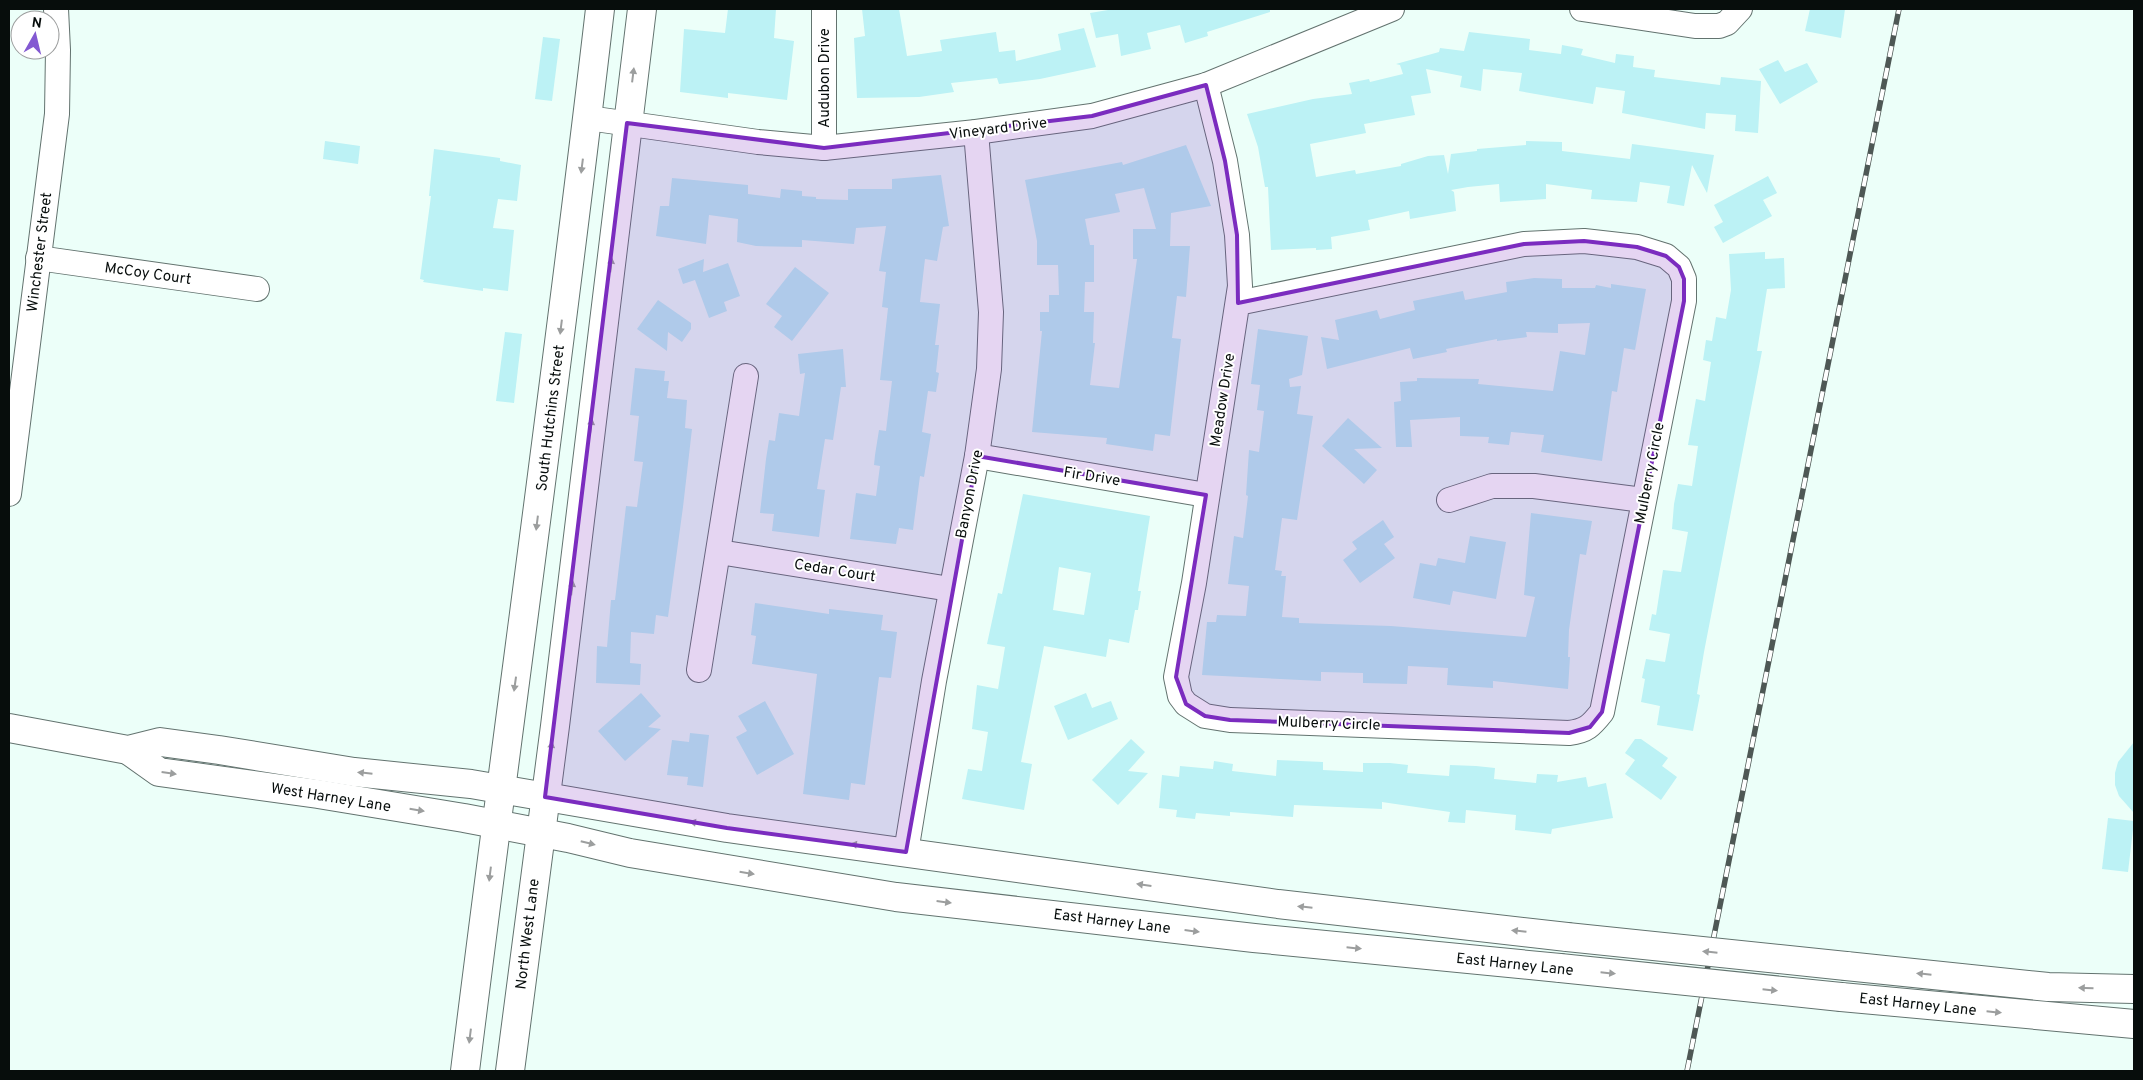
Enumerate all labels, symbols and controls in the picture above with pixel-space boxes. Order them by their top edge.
north arrow [10,10,60,60]
text: N [30,14,43,33]
street label: Audubon Drive [816,28,835,128]
one-way arrow [629,67,637,83]
street label: Vineyard Drive [948,114,1048,145]
one-way arrow [577,158,585,174]
street label: Winchester Street [24,191,57,313]
one-way arrow [607,257,615,273]
street label: McCoy Court [103,259,192,290]
one-way arrow [557,320,565,336]
street label: South Hutchins Street [533,344,570,492]
street label: Meadow Drive [1207,352,1240,448]
one-way arrow [587,418,595,434]
street label: Mulberry Circle [1631,421,1670,526]
street label: Banyon Drive [953,448,988,540]
street label: Fir Drive [1062,464,1121,491]
one-way arrow [533,515,541,531]
street label: Cedar Court [793,556,877,587]
one-way arrow [568,579,576,595]
one-way arrow [511,677,519,693]
street label: Mulberry Circle [1277,713,1381,736]
one-way arrow [548,741,556,757]
one-way arrow [357,769,373,777]
one-way arrow [162,770,178,778]
street label: West Harney Lane [269,780,392,817]
one-way arrow [409,807,425,815]
one-way arrow [689,818,705,826]
one-way arrow [580,839,595,847]
one-way arrow [850,841,866,849]
one-way arrow [486,867,494,883]
one-way arrow [740,869,756,877]
street label: North West Lane [512,878,545,991]
one-way arrow [1136,881,1152,889]
one-way arrow [936,898,952,906]
one-way arrow [1297,903,1313,911]
street label: East Harney Lane [1052,906,1171,939]
one-way arrow [1185,927,1201,935]
one-way arrow [1511,927,1527,935]
one-way arrow [1346,944,1362,952]
one-way arrow [1702,947,1718,955]
street label: East Harney Lane [1455,950,1574,981]
one-way arrow [1601,969,1617,977]
one-way arrow [1915,970,1931,978]
one-way arrow [2077,984,2093,992]
one-way arrow [1762,986,1778,994]
street label: East Harney Lane [1858,990,1977,1021]
one-way arrow [1987,1008,2003,1016]
one-way arrow [466,1028,474,1044]

